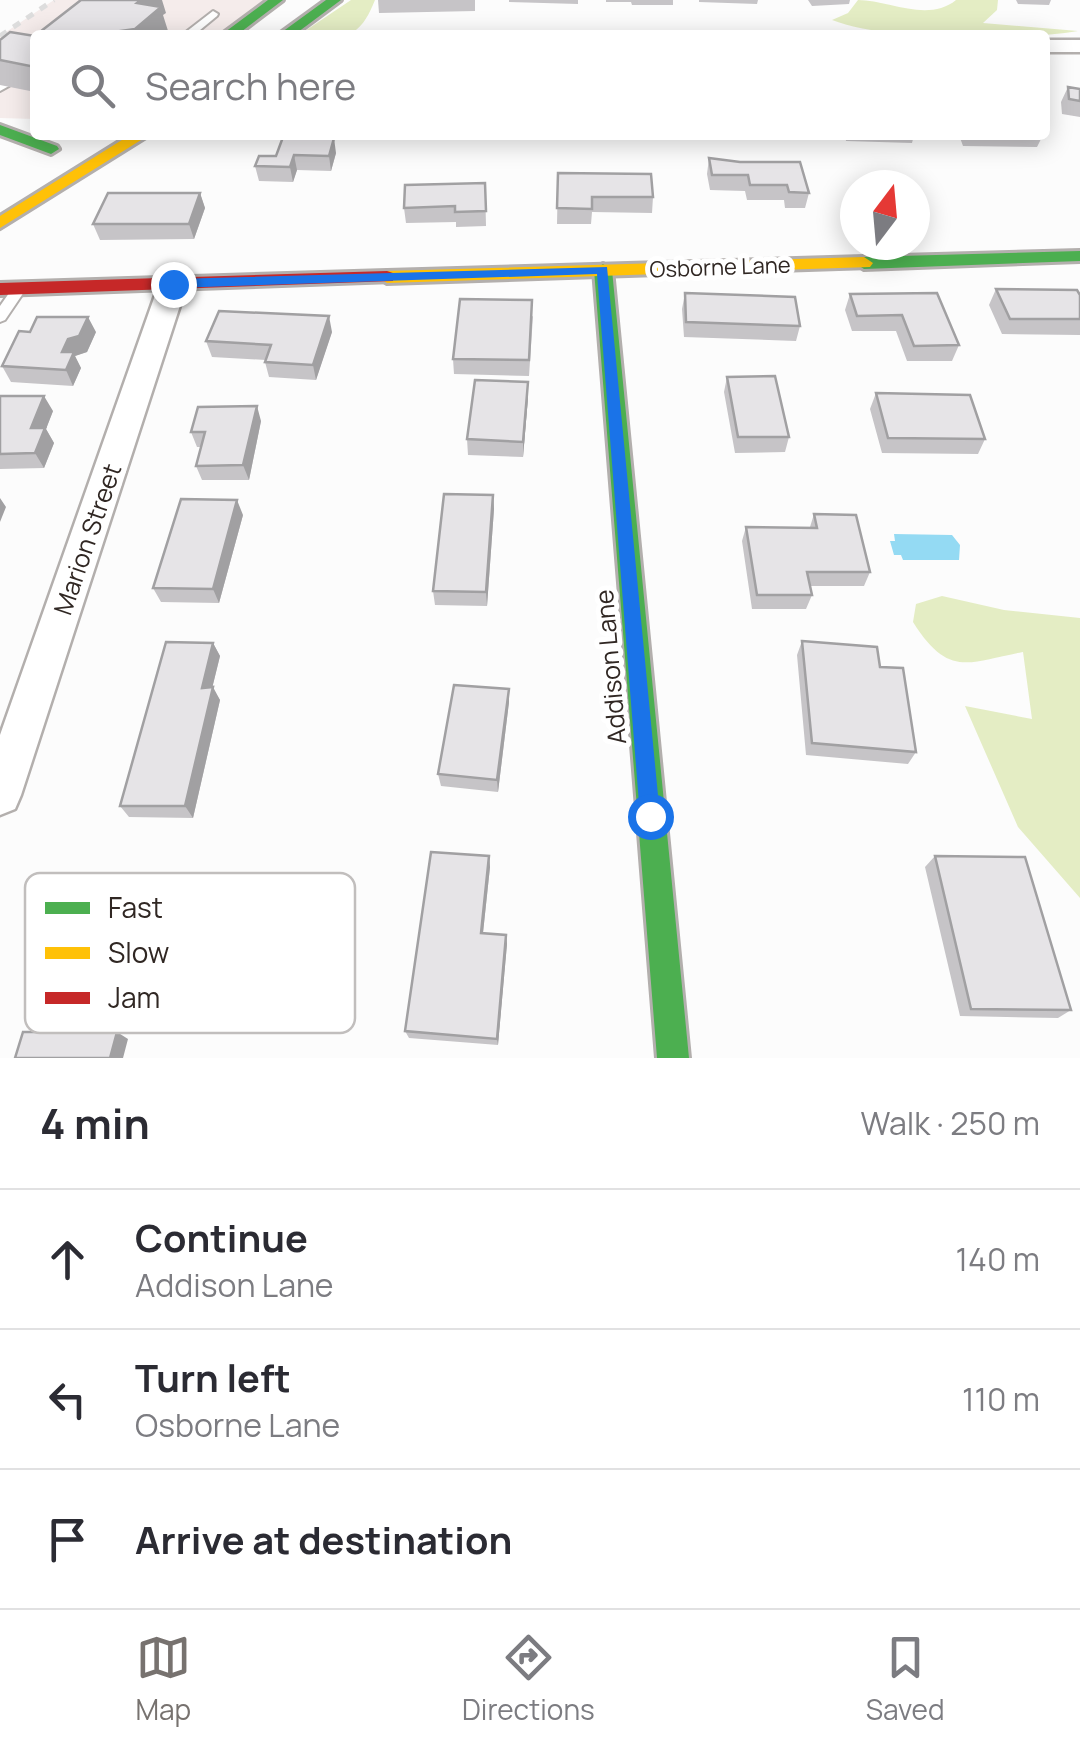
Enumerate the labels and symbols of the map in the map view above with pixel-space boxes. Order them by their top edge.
north arrow [840,170,930,260]
street label: Osborne Lane [649,250,791,284]
route end [151,262,197,308]
street label: Marion Street [45,459,129,619]
street label: Addison Lane [586,588,634,746]
route start [628,794,674,840]
legend [25,873,355,1033]
text: Fast [108,888,163,926]
text: Slow [108,933,169,971]
text: Jam [108,978,160,1016]

